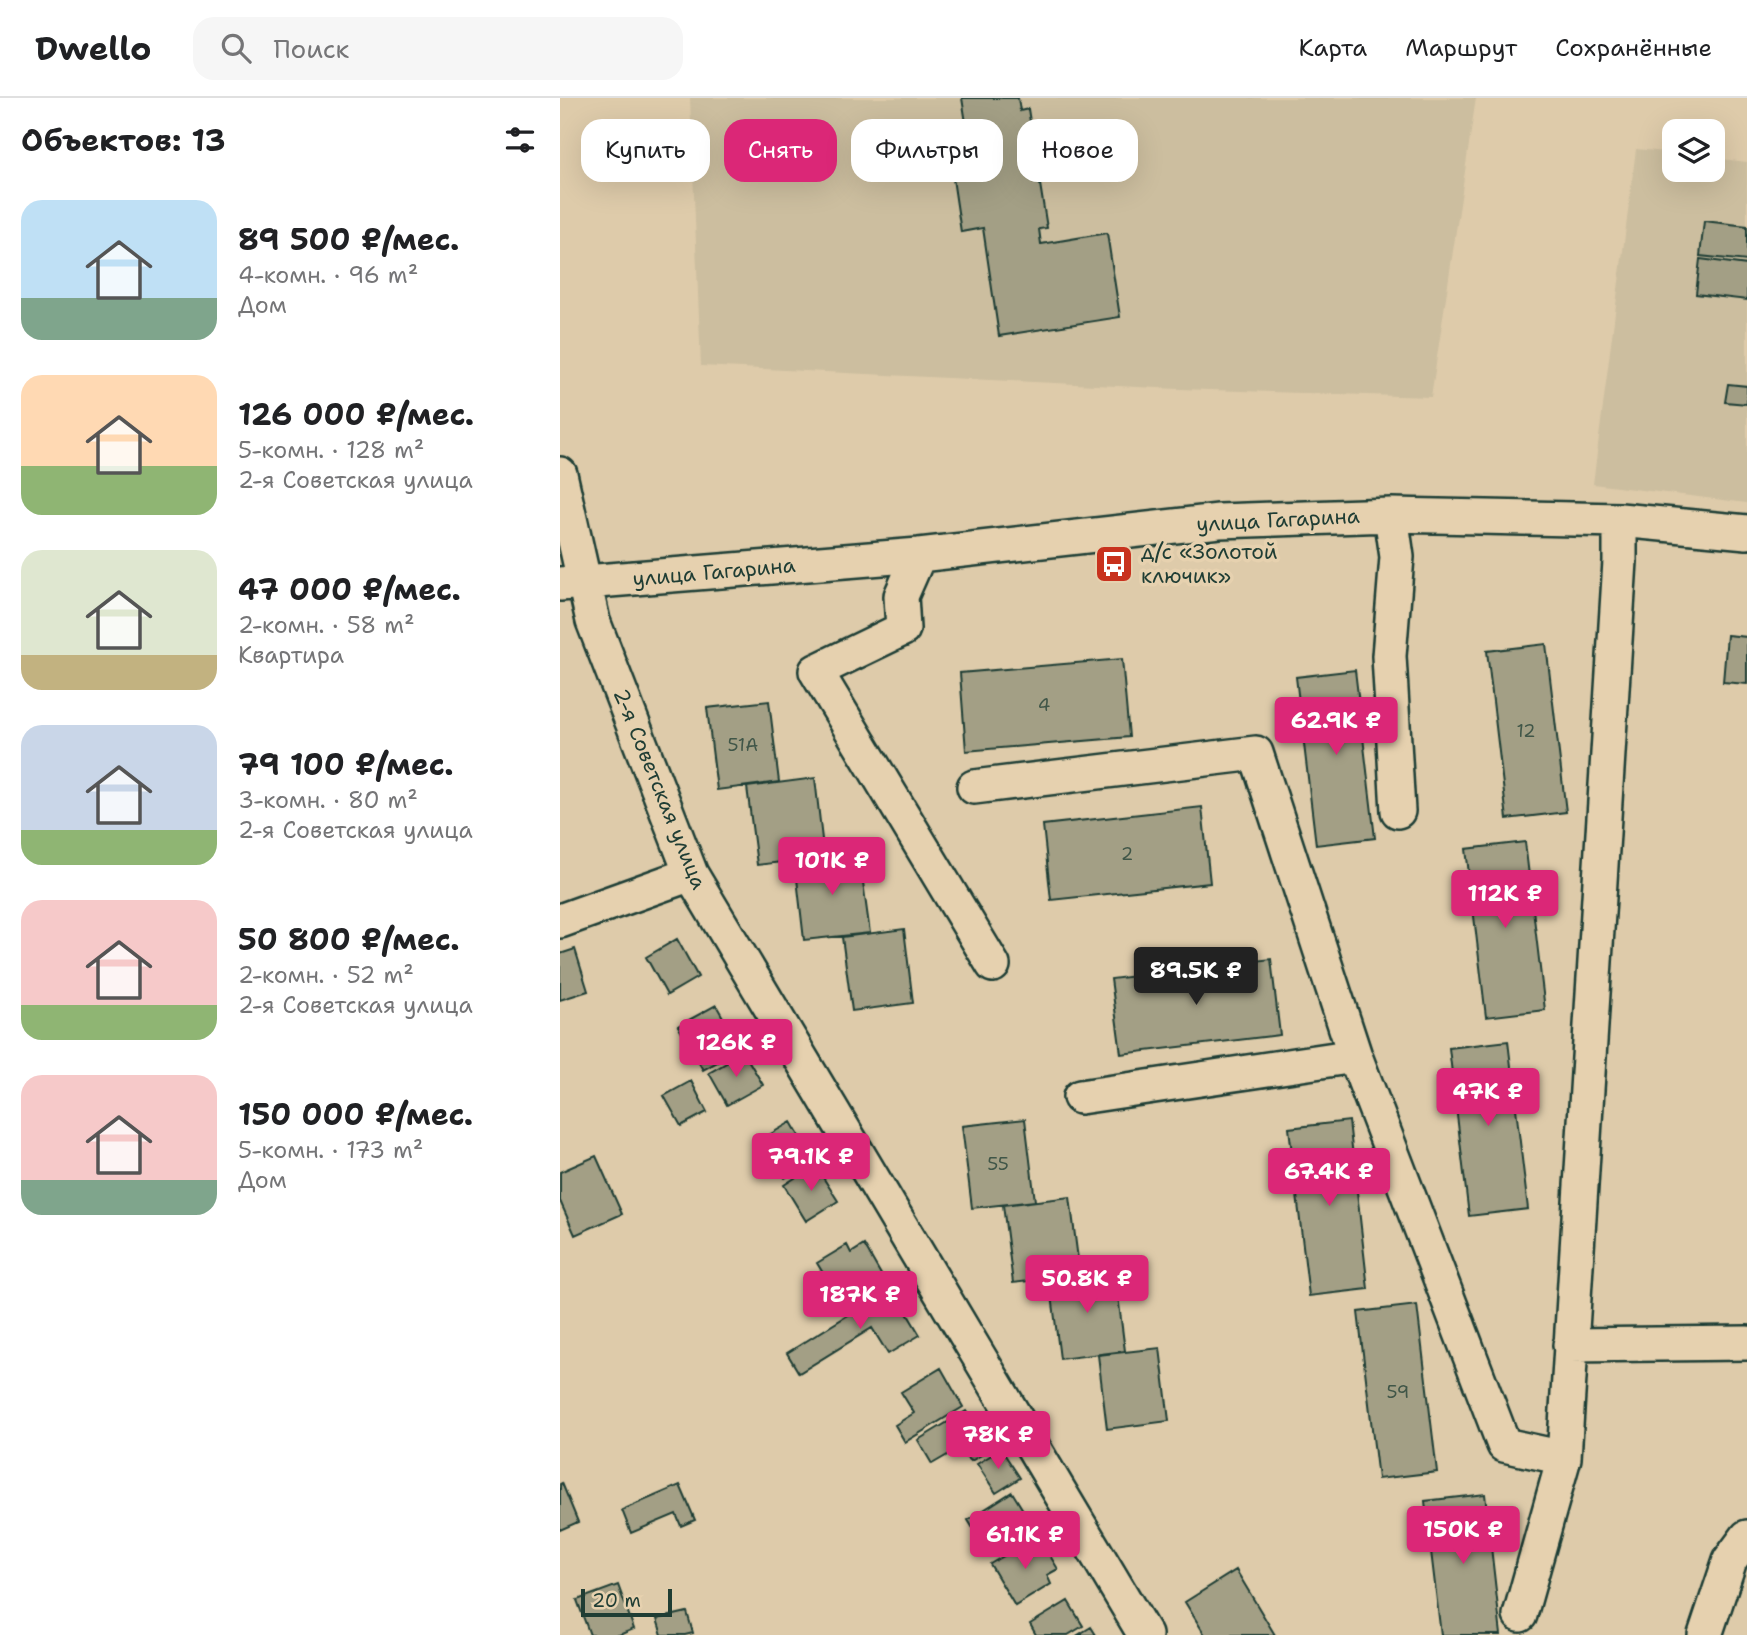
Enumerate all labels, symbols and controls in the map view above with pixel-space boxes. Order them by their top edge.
search box [193,17,683,80]
text: Dwello [35,26,151,71]
icon: search [217,29,255,67]
text: Поиск [273,31,349,66]
text: Карта [1299,32,1367,64]
text: Маршрут [1405,32,1517,64]
text: Сохранённые [1555,32,1712,64]
chip: Купить [581,119,710,182]
chip: Снять [724,119,837,182]
chip: Фильтры [851,119,1003,182]
chip: Новое [1017,119,1138,182]
map controls [1662,119,1725,182]
button: layers [1662,119,1725,182]
text: Объектов: 13 [21,120,226,161]
icon: filters [501,121,539,159]
text: 89 500 ₽/мес. [238,219,459,260]
icon: home [77,228,161,312]
text: 4-комн. · 96 m² [238,260,418,290]
text: Дом [238,290,287,320]
text: 126 000 ₽/мес. [238,394,474,435]
icon: home [77,403,161,487]
text: 5-комн. · 128 m² [238,435,424,465]
text: 2-я Советская улица [238,465,473,495]
street label: улица Гагарина [1196,502,1360,538]
place label: д/с «Золотой ключик» [1141,538,1278,590]
bus stop icon: д/с «Золотой ключик» [1093,543,1135,585]
street label: улица Гагарина [631,551,797,593]
text: 47 000 ₽/мес. [238,569,461,610]
icon: home [77,578,161,662]
text: 2-комн. · 58 m² [238,610,415,640]
text: Квартира [238,640,344,670]
street label: 2-я Советская улица [607,684,713,894]
house number: 4 [1038,693,1050,717]
pin: 62.9K ₽ [1271,698,1401,757]
text: 62.9K ₽ [1291,705,1381,735]
house number: 12 [1516,719,1536,743]
house number: 51А [728,733,758,757]
text: 79 100 ₽/мес. [238,744,454,785]
icon: home [77,753,161,837]
text: 3-комн. · 80 m² [238,785,418,815]
text: 2-я Советская улица [238,815,473,845]
pin: 101K ₽ [775,838,889,897]
house number: 2 [1121,842,1133,866]
text: 101K ₽ [794,845,870,875]
pin: 112K ₽ [1448,870,1562,930]
text: 112K ₽ [1467,878,1543,908]
text: 50 800 ₽/мес. [238,919,460,960]
icon: home [77,928,161,1012]
pin: 89.5K ₽ [1131,948,1261,1007]
text: 89.5K ₽ [1150,955,1242,985]
text: 2-комн. · 52 m² [238,960,414,990]
text: 2-я Советская улица [238,990,473,1020]
pin: 126K ₽ [679,1020,793,1079]
text: 126K ₽ [695,1027,777,1057]
pin: 47K ₽ [1439,1068,1537,1128]
text: 47K ₽ [1453,1076,1523,1106]
text: 150 000 ₽/мес. [238,1094,473,1135]
icon: home [77,1103,161,1187]
pin: 79.1K ₽ [746,1134,876,1193]
text: 5-комн. · 173 m² [238,1135,423,1165]
text: 79.1K ₽ [768,1141,854,1171]
pin: 67.4K ₽ [1264,1148,1394,1208]
house number: 55 [987,1152,1009,1176]
text: 67.4K ₽ [1284,1156,1374,1186]
text: Дом [238,1165,287,1195]
pin: 50.8K ₽ [1022,1256,1152,1315]
text: 50.8K ₽ [1042,1263,1133,1293]
pin: 187K ₽ [803,1272,917,1331]
text: 187K ₽ [819,1279,901,1309]
house number: 59 [1387,1380,1409,1404]
pin: 78K ₽ [949,1412,1047,1471]
text: 78K ₽ [962,1419,1034,1449]
pin: 150K ₽ [1406,1506,1520,1566]
pin: 61.1K ₽ [960,1512,1090,1571]
text: 150K ₽ [1423,1514,1503,1544]
text: 61.1K ₽ [986,1519,1064,1549]
scale bar [581,1586,672,1618]
text: 20 m [592,1588,641,1613]

